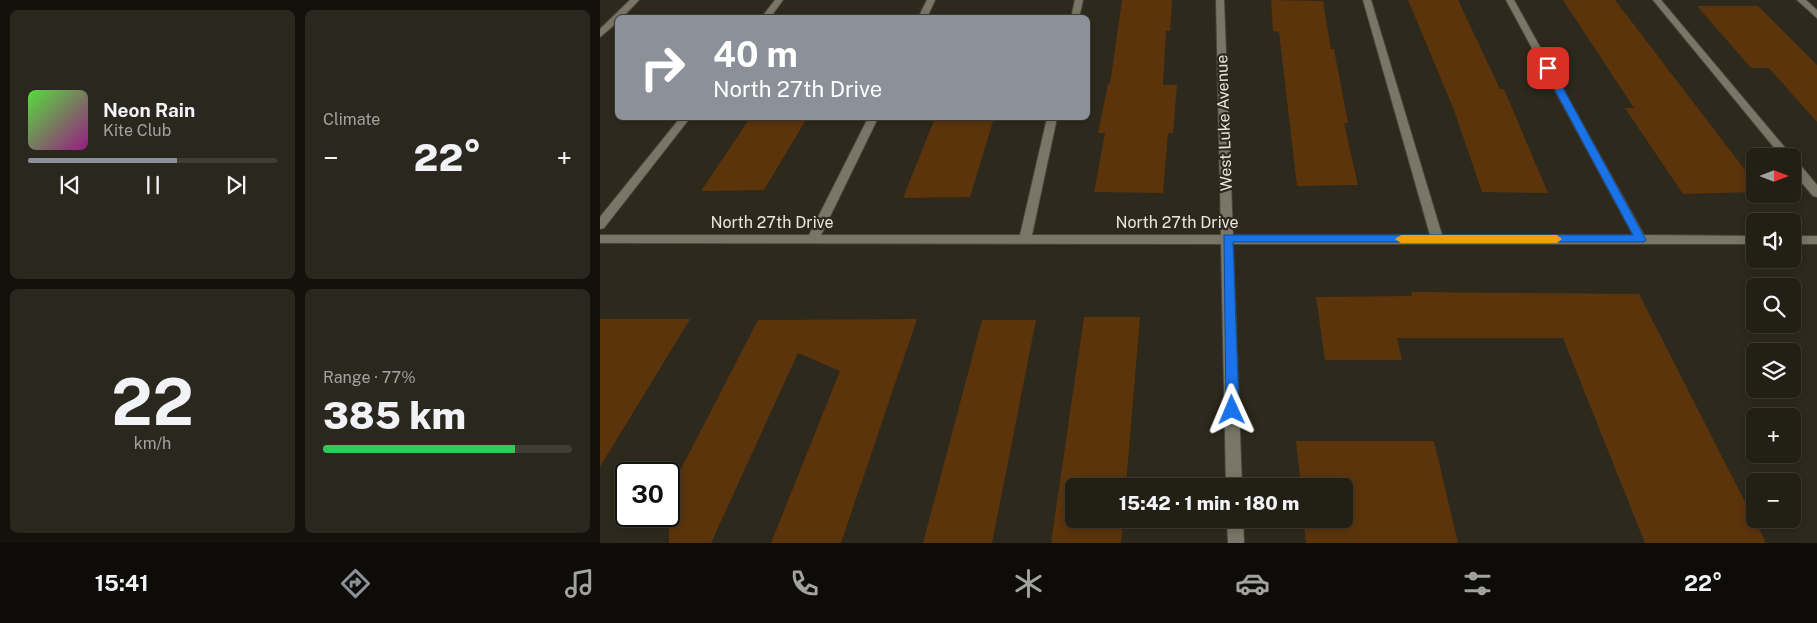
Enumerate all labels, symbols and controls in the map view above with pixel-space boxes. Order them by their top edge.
text: 40 m [713,34,798,75]
icon: right [630,35,695,100]
pin [1527,47,1569,89]
street label: West Luke Avenue [1212,54,1236,192]
icon: arrive [1534,54,1562,82]
text: North 27th Drive [713,76,882,102]
text: Neon Rain [103,99,195,121]
text: Climate [323,110,380,129]
text: Kite Club [103,121,171,140]
text: 22° [414,135,481,180]
text: − [323,141,339,174]
text: + [556,141,572,174]
north arrow [1746,148,1801,202]
map controls [1746,148,1801,528]
icon: previous [56,171,84,199]
icon: pause [139,171,167,199]
icon: next [222,171,250,199]
street label: North 27th Drive [710,213,834,232]
street label: North 27th Drive [1115,213,1239,232]
button: sound [1746,213,1801,268]
button: search [1746,278,1801,333]
button: layers [1746,343,1801,398]
text: 22 [111,363,194,440]
text: Range · 77% [323,368,416,387]
position arrow [1205,383,1257,435]
text: 385 km [323,393,466,438]
button: + [1746,408,1801,463]
text: km/h [134,434,171,453]
speed limit sign: 30 [615,462,680,527]
button: − [1746,473,1801,528]
text: 15:42 · 1 min · 180 m [1119,492,1299,514]
icon: directions [338,566,373,601]
icon: music [562,566,597,601]
icon: phone [787,566,822,601]
icon: climate [1011,566,1046,601]
icon: car [1235,566,1270,601]
icon: filters [1460,566,1495,601]
text: 15:41 [95,570,149,596]
text: 22° [1684,570,1722,596]

